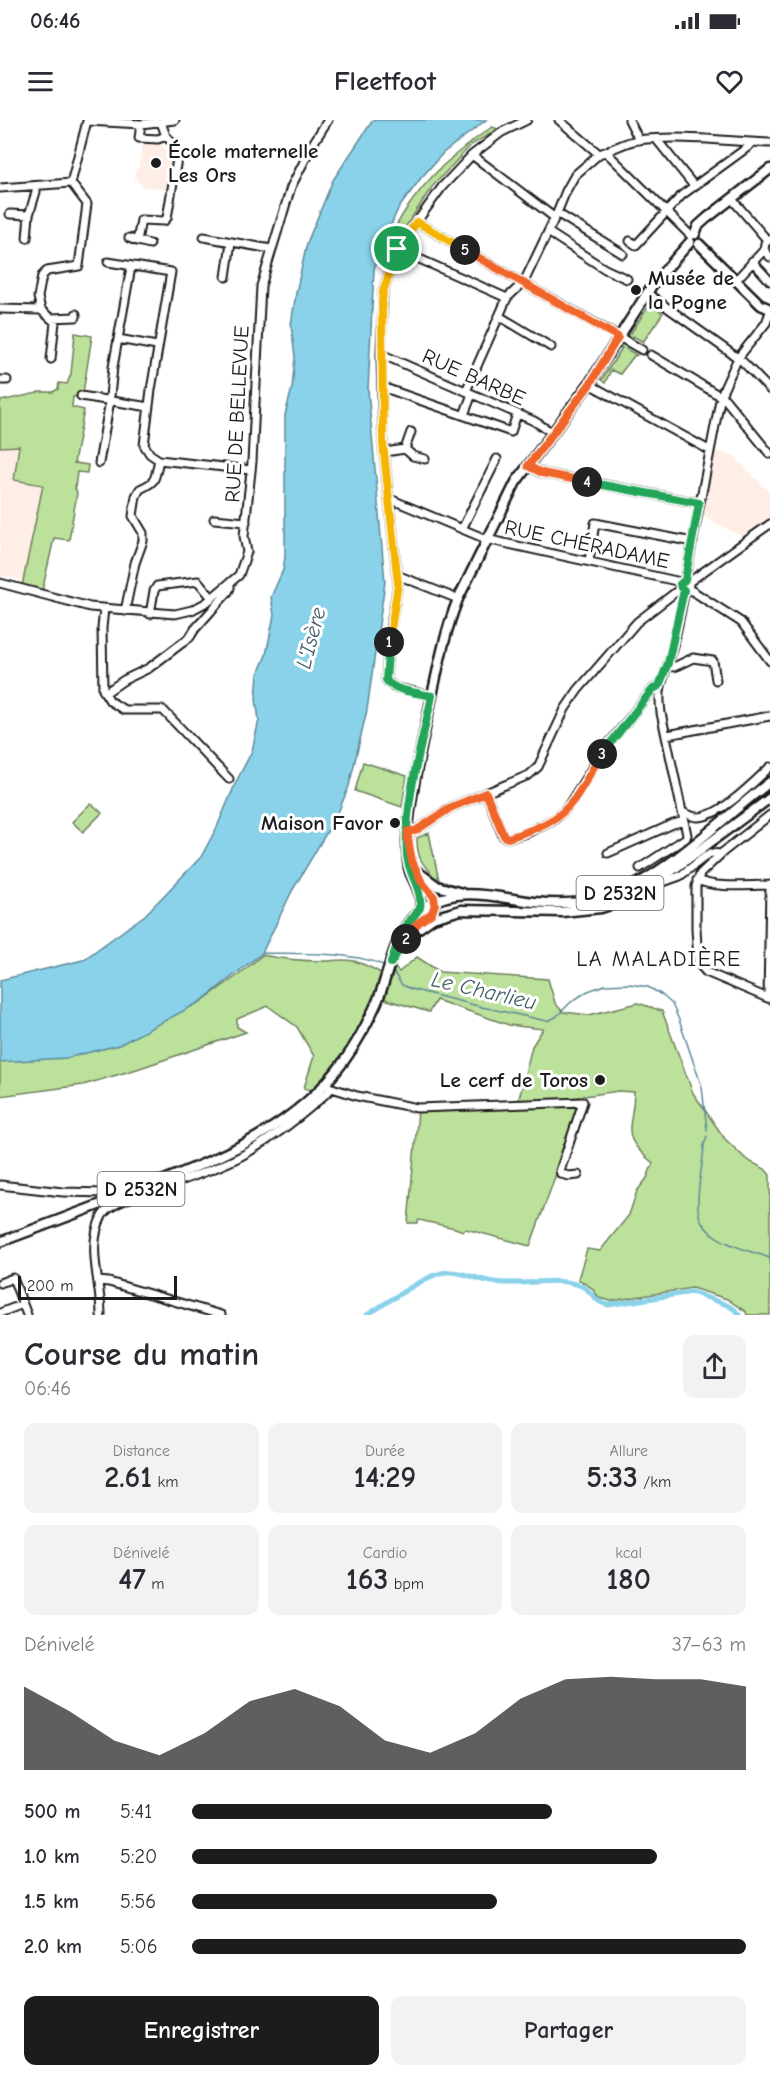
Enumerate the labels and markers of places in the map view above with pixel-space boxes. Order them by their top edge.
place label: École maternelle Les Ors [168,139,318,187]
marker: École maternelle Les Ors [149,156,163,170]
pin [371,223,422,274]
pin: 5 [450,235,480,265]
place label: Musée de la Pogne [648,266,734,314]
marker: Musée de la Pogne [629,283,643,297]
pin: 4 [572,467,602,497]
pin: 1 [374,627,404,657]
pin: 3 [587,739,617,769]
place label: Maison Favor [261,811,384,835]
marker: Maison Favor [388,816,402,830]
pin: 2 [391,924,421,954]
place label: Le cerf de Toros [440,1068,588,1092]
marker: Le cerf de Toros [593,1073,607,1087]

